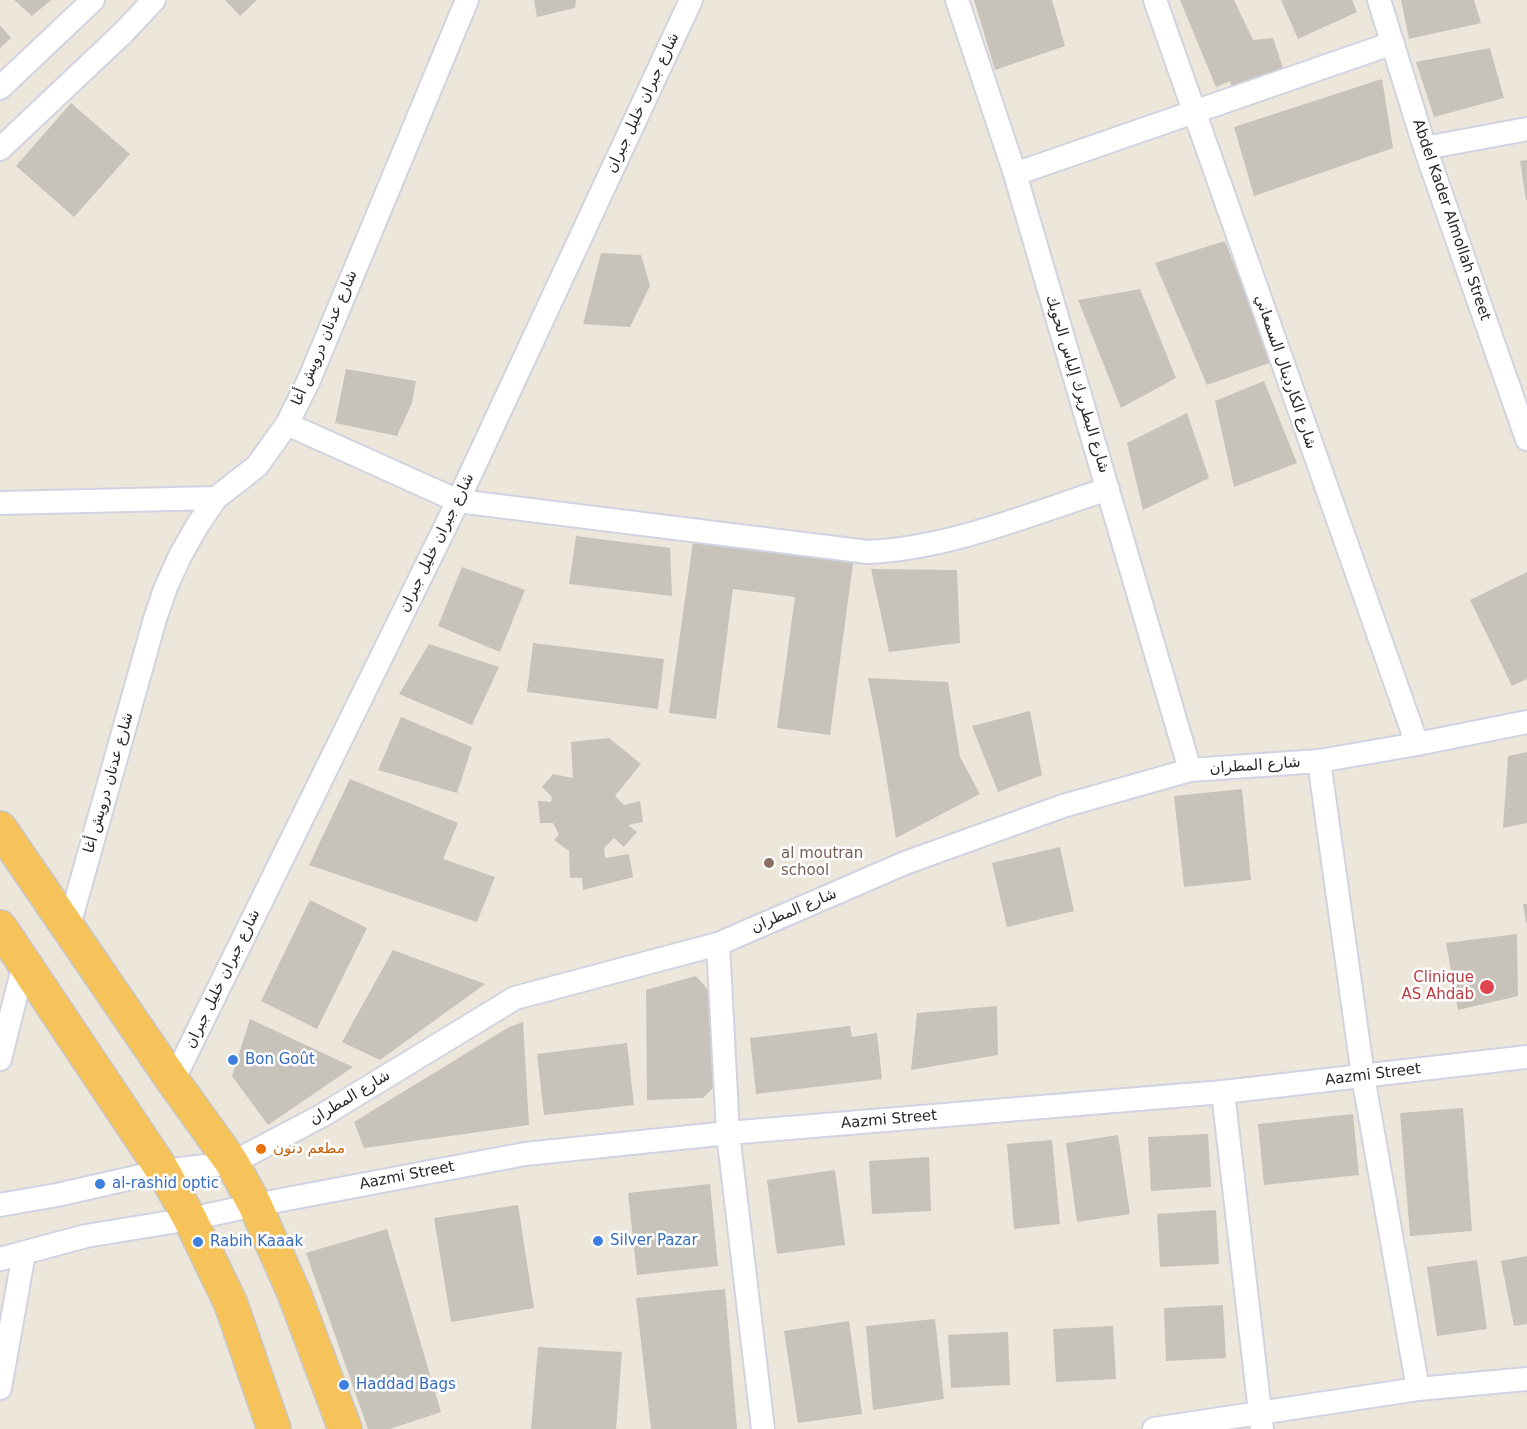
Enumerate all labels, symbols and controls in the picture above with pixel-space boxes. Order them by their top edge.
street label: شارع جبران خليل جبران [603,30,683,176]
street label: Abdel Kader Almollah Street [1408,117,1494,323]
street label: شارع عدنان درويش أغا [288,268,362,408]
street label: شارع البطريرك إلياس الحويك [1041,293,1113,475]
street label: شارع الكاردينال السمعاني [1250,293,1320,451]
street label: شارع جبران خليل جبران [396,471,478,615]
street label: شارع عدنان درويش أغا [80,711,138,855]
street label: شارع المطران [1209,754,1301,778]
place label: al moutran school [781,845,863,880]
marker: al moutran school [762,856,776,870]
street label: شارع المطران [748,885,840,937]
street label: شارع جبران خليل جبران [182,907,264,1051]
place label: Clinique AS Ahdab [1401,969,1474,1004]
marker: Clinique AS Ahdab [1478,978,1496,996]
place label: Bon Goût [245,1051,315,1069]
marker: Bon Goût [226,1053,240,1067]
street label: Aazmi Street [1324,1060,1422,1090]
street label: شارع المطران [306,1067,394,1129]
street label: Aazmi Street [840,1107,938,1133]
place label: مطعم دنون [273,1140,345,1158]
marker: مطعم دنون [254,1142,268,1156]
street label: Aazmi Street [358,1158,456,1194]
place label: al-rashid optic [112,1175,219,1193]
marker: al-rashid optic [93,1177,107,1191]
place label: Silver Pazar [610,1232,698,1250]
place label: Rabih Kaaak [210,1233,303,1251]
marker: Silver Pazar [591,1234,605,1248]
marker: Rabih Kaaak [191,1235,205,1249]
place label: Haddad Bags [356,1376,456,1394]
marker: Haddad Bags [337,1378,351,1392]

